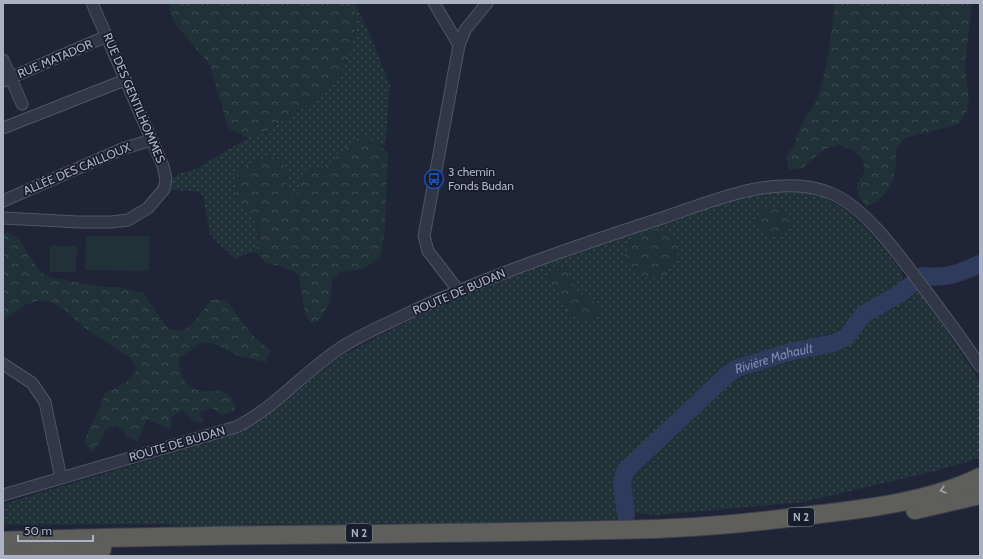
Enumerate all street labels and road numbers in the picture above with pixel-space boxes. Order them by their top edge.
street label: RUE DES GENTILHOMMES [100,31,169,165]
street label: RUE MATADOR [15,36,95,81]
street label: ALLÉE DES CAILLOUX [21,139,134,198]
street label: ROUTE DE BUDAN [410,265,507,318]
street label: ROUTE DE BUDAN [127,423,227,464]
road number: N 2 [788,508,814,526]
road number: N 2 [346,524,372,542]

